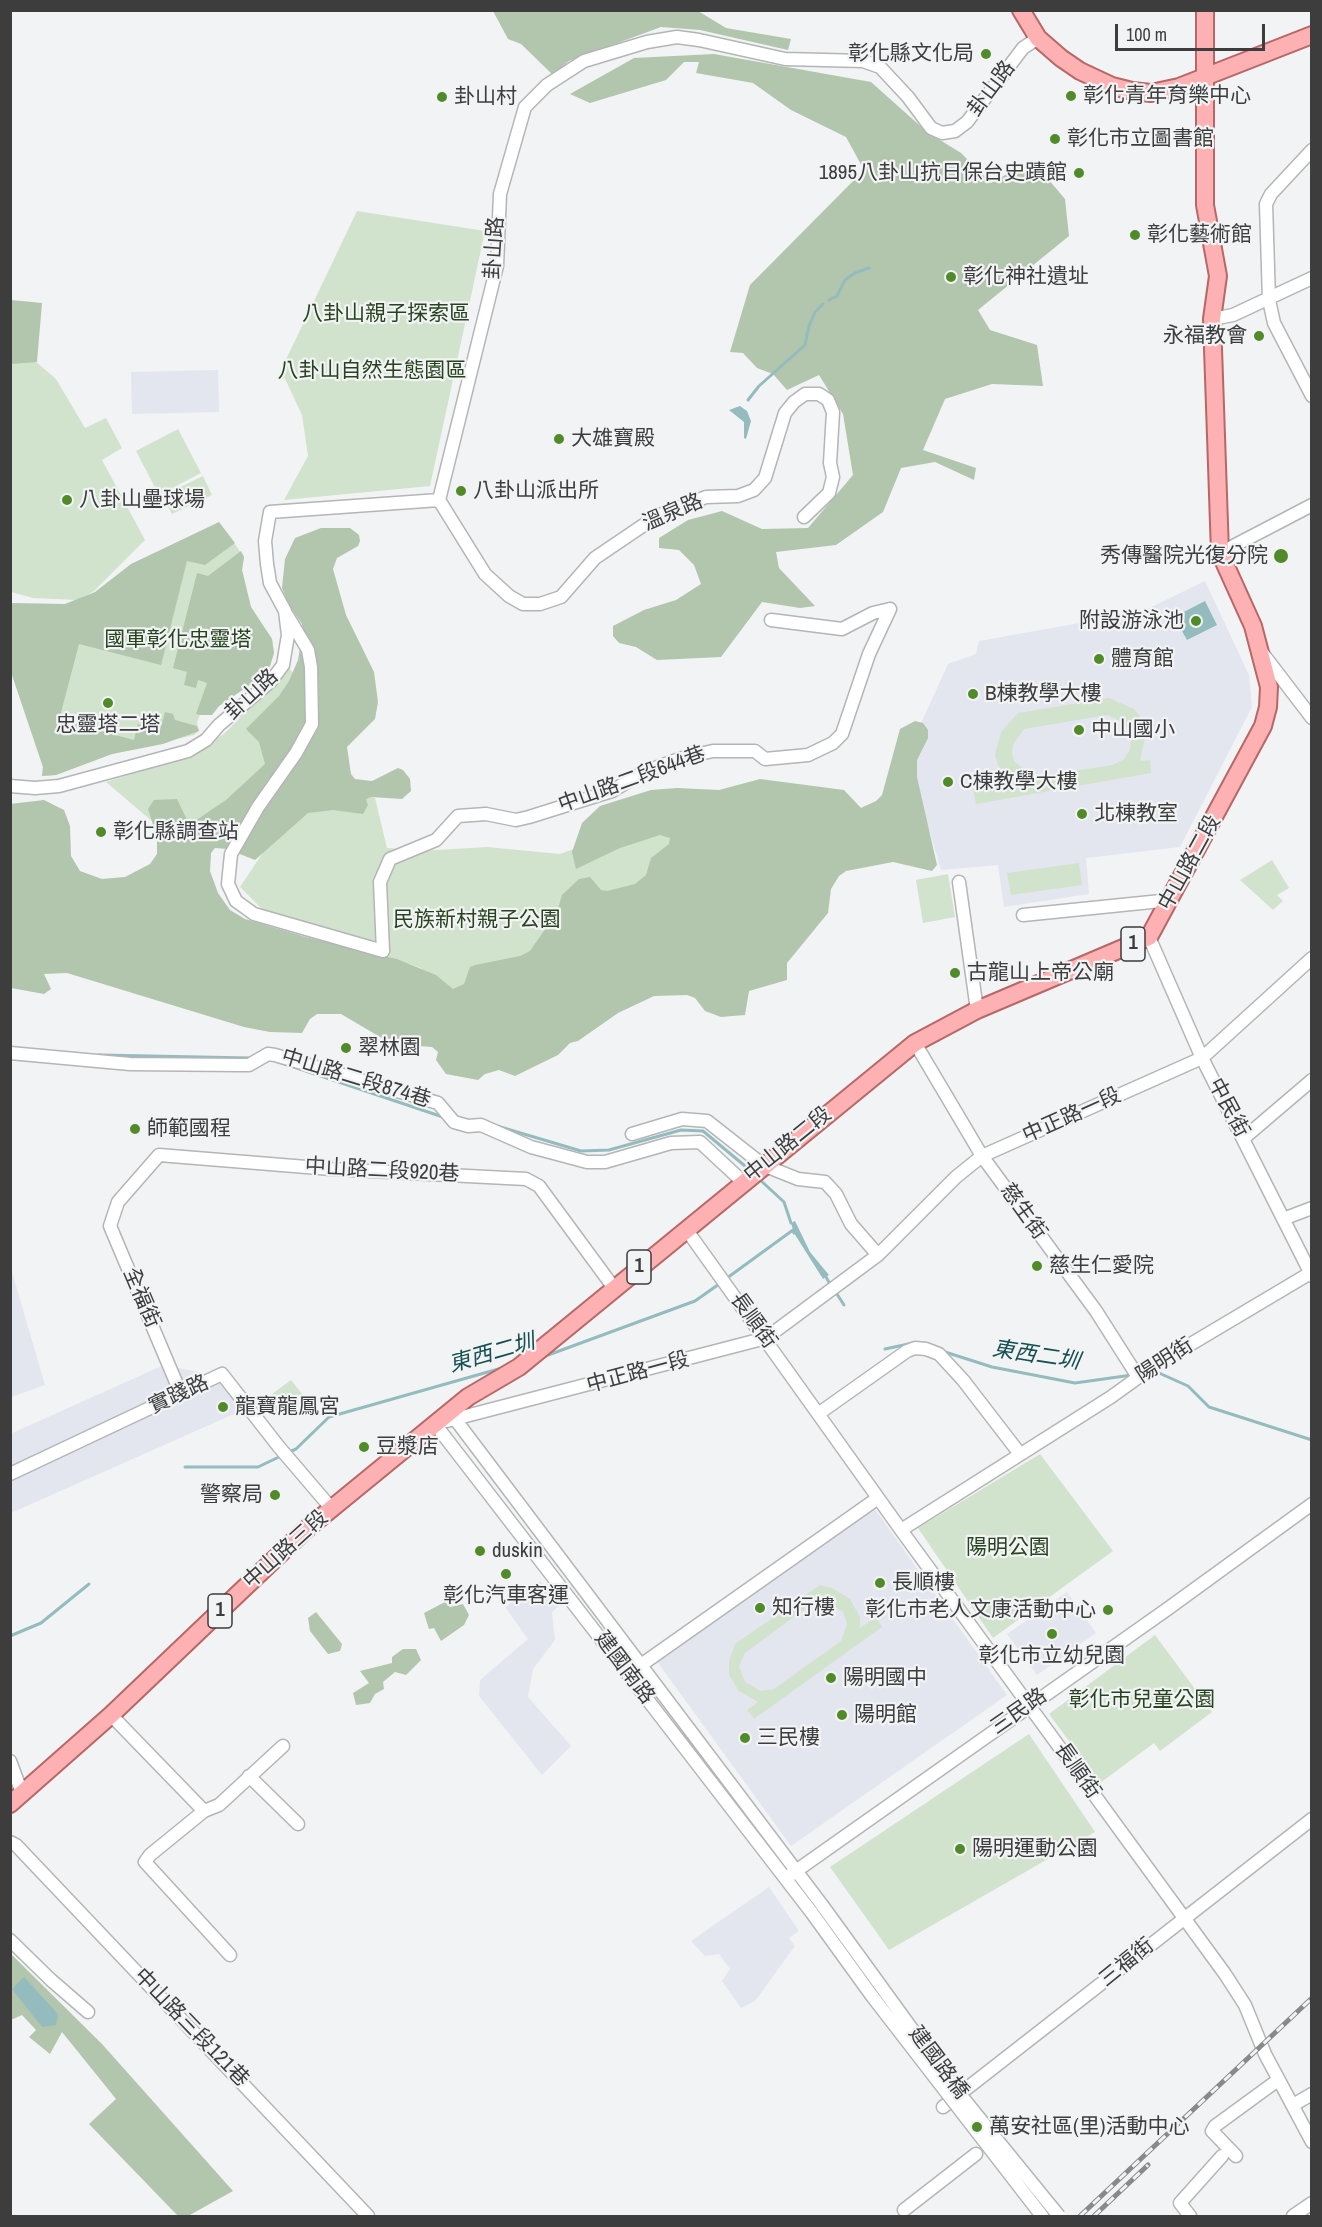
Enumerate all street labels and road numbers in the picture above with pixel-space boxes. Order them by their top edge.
street label: 卦山路 [963,56,1021,122]
street label: 卦山路 [480,216,510,280]
street label: 溫泉路 [639,489,707,537]
street label: 卦山路 [220,664,284,726]
street label: 中山路二段644巷 [555,742,709,818]
street label: 中山路二段 [1154,811,1226,915]
road number: 1 [1121,927,1145,961]
street label: 中山路二段874巷 [278,1044,434,1114]
street label: 中民街 [1202,1074,1254,1142]
street label: 中正路一段 [1019,1083,1125,1149]
street label: 中山路二段 [739,1102,837,1188]
street label: 中山路二段920巷 [304,1154,460,1188]
street label: 慈生街 [994,1179,1052,1245]
road number: 1 [627,1250,651,1284]
street label: 全福街 [117,1264,165,1332]
street label: 長順街 [724,1288,782,1354]
street label: 陽明街 [1132,1333,1198,1389]
street label: 中正路一段 [584,1347,692,1399]
street label: 實踐路 [145,1370,213,1420]
street label: 中山路三段 [239,1506,333,1594]
road number: 1 [208,1594,232,1628]
street label: 建國南路 [589,1627,659,1709]
street label: 三民路 [986,1684,1052,1740]
street label: 長順街 [1049,1738,1105,1804]
street label: 三福街 [1095,1933,1159,1993]
street label: 中山路三段121巷 [128,1964,254,2092]
street label: 建國路橋 [903,2022,973,2104]

